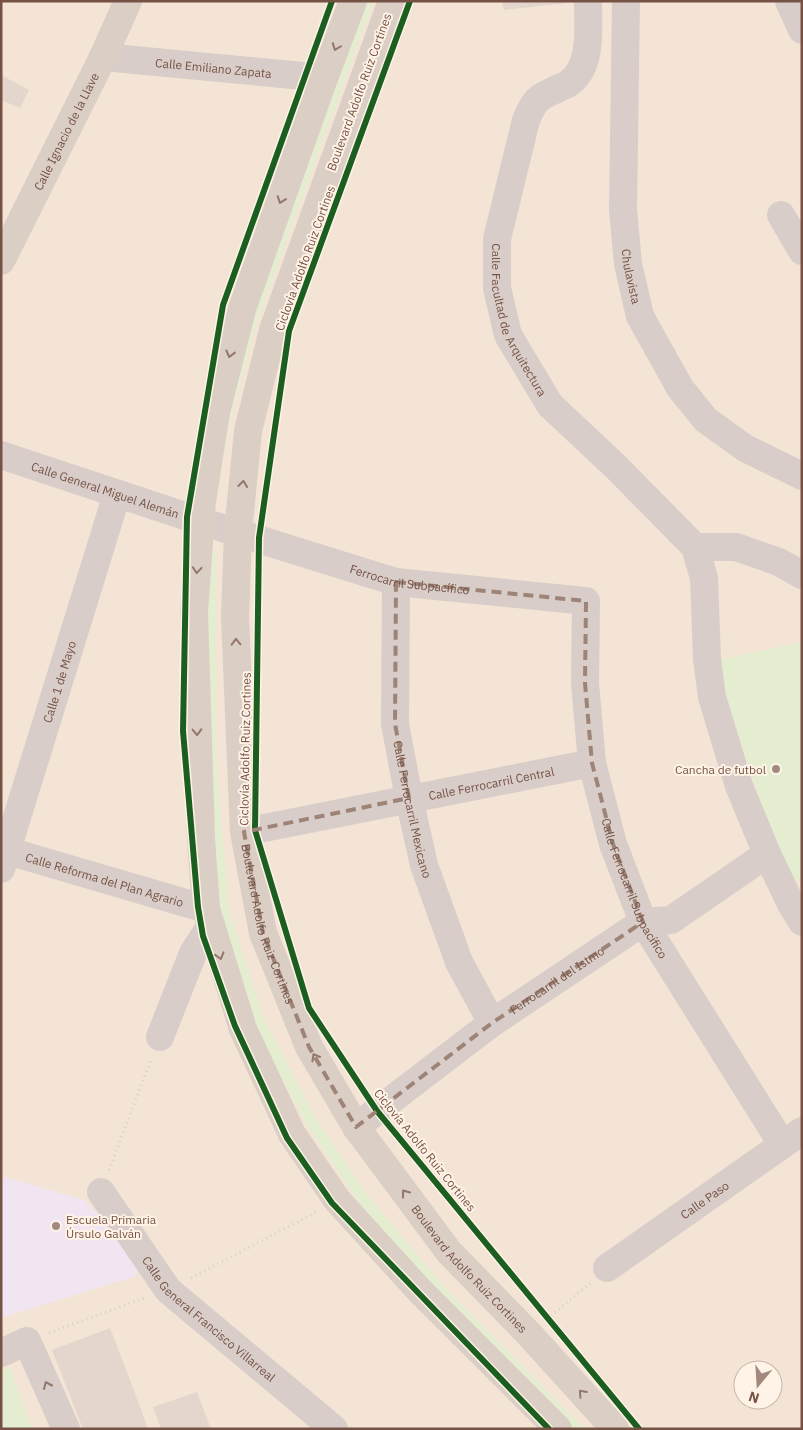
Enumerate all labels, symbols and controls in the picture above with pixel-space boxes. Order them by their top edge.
street label: Boulevard Adolfo Ruiz Cortines [323,11,395,173]
one-way arrow [332,42,342,51]
street label: Calle Emiliano Zapata [155,55,273,81]
street label: Calle Ignacio de la Llave [30,70,102,193]
street label: Ciclovía Adolfo Ruiz Cortines [272,183,338,333]
one-way arrow [277,195,287,203]
street label: Calle Facultad de Arquitectura [489,243,551,399]
street label: Chulavista [619,248,645,306]
one-way arrow [226,350,236,358]
street label: Calle General Miguel Alemán [30,458,181,521]
one-way arrow [237,479,248,487]
street label: Ferrocarril Subpacífico [348,561,471,597]
one-way arrow [191,566,202,574]
one-way arrow [231,637,241,645]
street label: Calle 1 de Mayo [39,639,79,725]
street label: Ciclovía Adolfo Ruiz Cortines [236,672,254,826]
one-way arrow [192,728,203,736]
street label: Calle Ferrocarril Mexicano [391,739,436,880]
place label: Cancha de futbol [675,762,766,777]
street label: Calle Ferrocarril Central [427,763,555,803]
marker: Cancha de futbol [770,763,782,775]
street label: Calle Ferrocarril Subpacífico [599,816,671,961]
street label: Boulevard Adolfo Ruiz Cortines [239,842,298,1006]
street label: Calle Reforma del Plan Agrario [24,849,186,910]
street label: Ferrocarril del Istmo [507,943,607,1017]
one-way arrow [215,951,225,960]
one-way arrow [312,1054,322,1063]
street label: Ciclovía Adolfo Ruiz Cortines [371,1086,479,1214]
street label: Calle Paso [677,1177,732,1222]
one-way arrow [402,1189,411,1199]
street label: Boulevard Adolfo Ruiz Cortines [409,1202,531,1336]
place label: Escuela Primaria Úrsulo Galván [66,1212,157,1241]
marker: Escuela Primaria Úrsulo Galván [50,1220,62,1232]
street label: Calle General Francisco Villarreal [139,1253,279,1384]
north arrow [733,1360,783,1410]
one-way arrow [42,1381,53,1390]
text: N [746,1387,762,1407]
one-way arrow [579,1389,588,1398]

